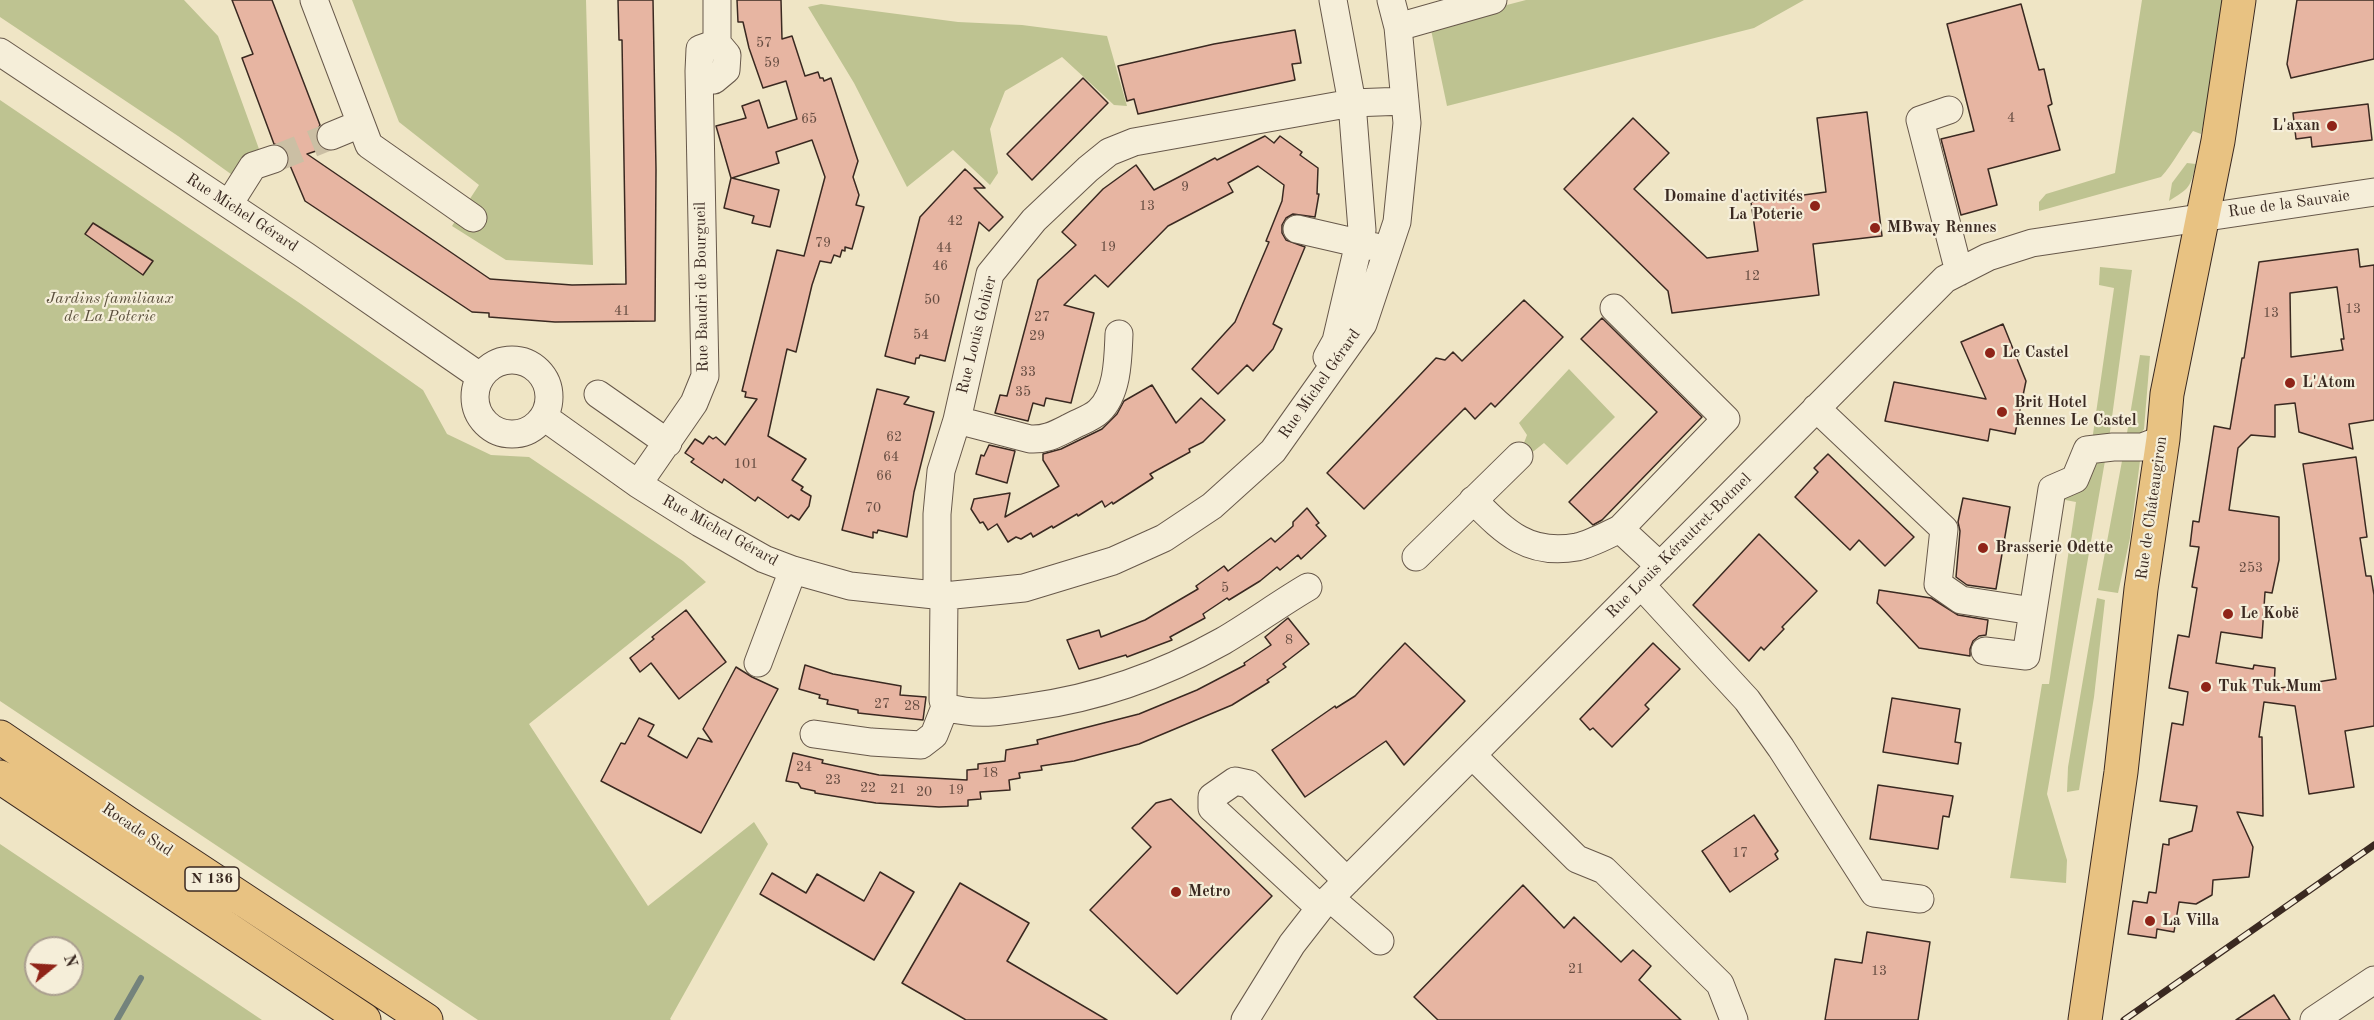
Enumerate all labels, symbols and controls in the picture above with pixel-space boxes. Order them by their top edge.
house number: 57 [756,35,772,51]
house number: 59 [764,55,780,71]
house number: 4 [2007,110,2015,126]
house number: 65 [801,111,817,127]
place label: L'axan [2272,116,2320,136]
marker: L'axan [2325,119,2339,133]
street label: Rue Michel Gérard [182,170,302,256]
house number: 9 [1181,179,1189,195]
street label: Rue de la Sauvaie [2227,186,2351,222]
place label: Domaine d'activités La Poterie [1664,187,1803,225]
house number: 13 [1139,198,1155,214]
marker: Domaine d'activités La Poterie [1808,199,1822,213]
street label: Rue Baudri de Bourgueil [691,202,713,372]
house number: 42 [947,213,963,229]
place label: MBway Rennes [1887,218,1996,238]
marker: MBway Rennes [1868,221,1882,235]
house number: 79 [815,235,831,251]
house number: 19 [1100,239,1116,255]
house number: 44 [936,240,952,256]
house number: 46 [932,258,948,274]
house number: 12 [1744,268,1760,284]
street label: Rue Louis Gohier [953,274,1001,396]
park label: Jardins familiaux de La Poterie [47,289,173,327]
house number: 50 [924,292,940,308]
house number: 13 [2345,301,2361,317]
house number: 41 [614,303,630,319]
house number: 13 [2263,305,2279,321]
house number: 27 [1034,309,1050,325]
street label: Rue Michel Gérard [1275,325,1365,443]
house number: 54 [913,327,929,343]
house number: 29 [1029,328,1045,344]
place label: Le Castel [2002,343,2069,363]
marker: Le Castel [1983,346,1997,360]
house number: 33 [1020,364,1036,380]
place label: L'Atom [2302,373,2355,393]
marker: L'Atom [2283,376,2297,390]
house number: 35 [1015,384,1031,400]
place label: Brit Hotel Rennes Le Castel [2014,393,2137,431]
marker: Brit Hotel Rennes Le Castel [1995,405,2009,419]
house number: 62 [886,429,902,445]
street label: Rue de Châteaugiron [2132,435,2172,581]
house number: 64 [883,449,899,465]
house number: 101 [734,456,758,472]
house number: 66 [876,468,892,484]
street label: Rue Louis Kérautret-Botmel [1602,469,1756,623]
street label: Rue Michel Gérard [659,491,781,571]
house number: 70 [865,500,881,516]
place label: Brasserie Odette [1995,538,2113,558]
marker: Brasserie Odette [1976,541,1990,555]
house number: 253 [2239,560,2263,576]
house number: 5 [1221,580,1229,596]
place label: Le Kobë [2240,604,2299,624]
marker: Le Kobë [2221,607,2235,621]
house number: 8 [1285,632,1293,648]
place label: Tuk Tuk Mum [2218,677,2321,697]
marker: Tuk Tuk Mum [2199,680,2213,694]
house number: 27 [874,696,890,712]
house number: 28 [904,698,920,714]
house number: 24 [796,759,812,775]
house number: 18 [982,765,998,781]
house number: 23 [825,772,841,788]
house number: 22 [860,780,876,796]
house number: 21 [890,781,906,797]
house number: 19 [948,782,964,798]
house number: 20 [916,784,932,800]
street label: Rocade Sud [98,799,176,861]
house number: 17 [1732,845,1748,861]
road number: N 136 [185,867,239,891]
place label: Metro [1188,882,1231,902]
marker: Metro [1169,885,1183,899]
place label: La Villa [2162,911,2219,931]
marker: La Villa [2143,914,2157,928]
north arrow [24,936,84,996]
text: N [60,953,79,969]
house number: 21 [1568,961,1584,977]
house number: 13 [1871,963,1887,979]

